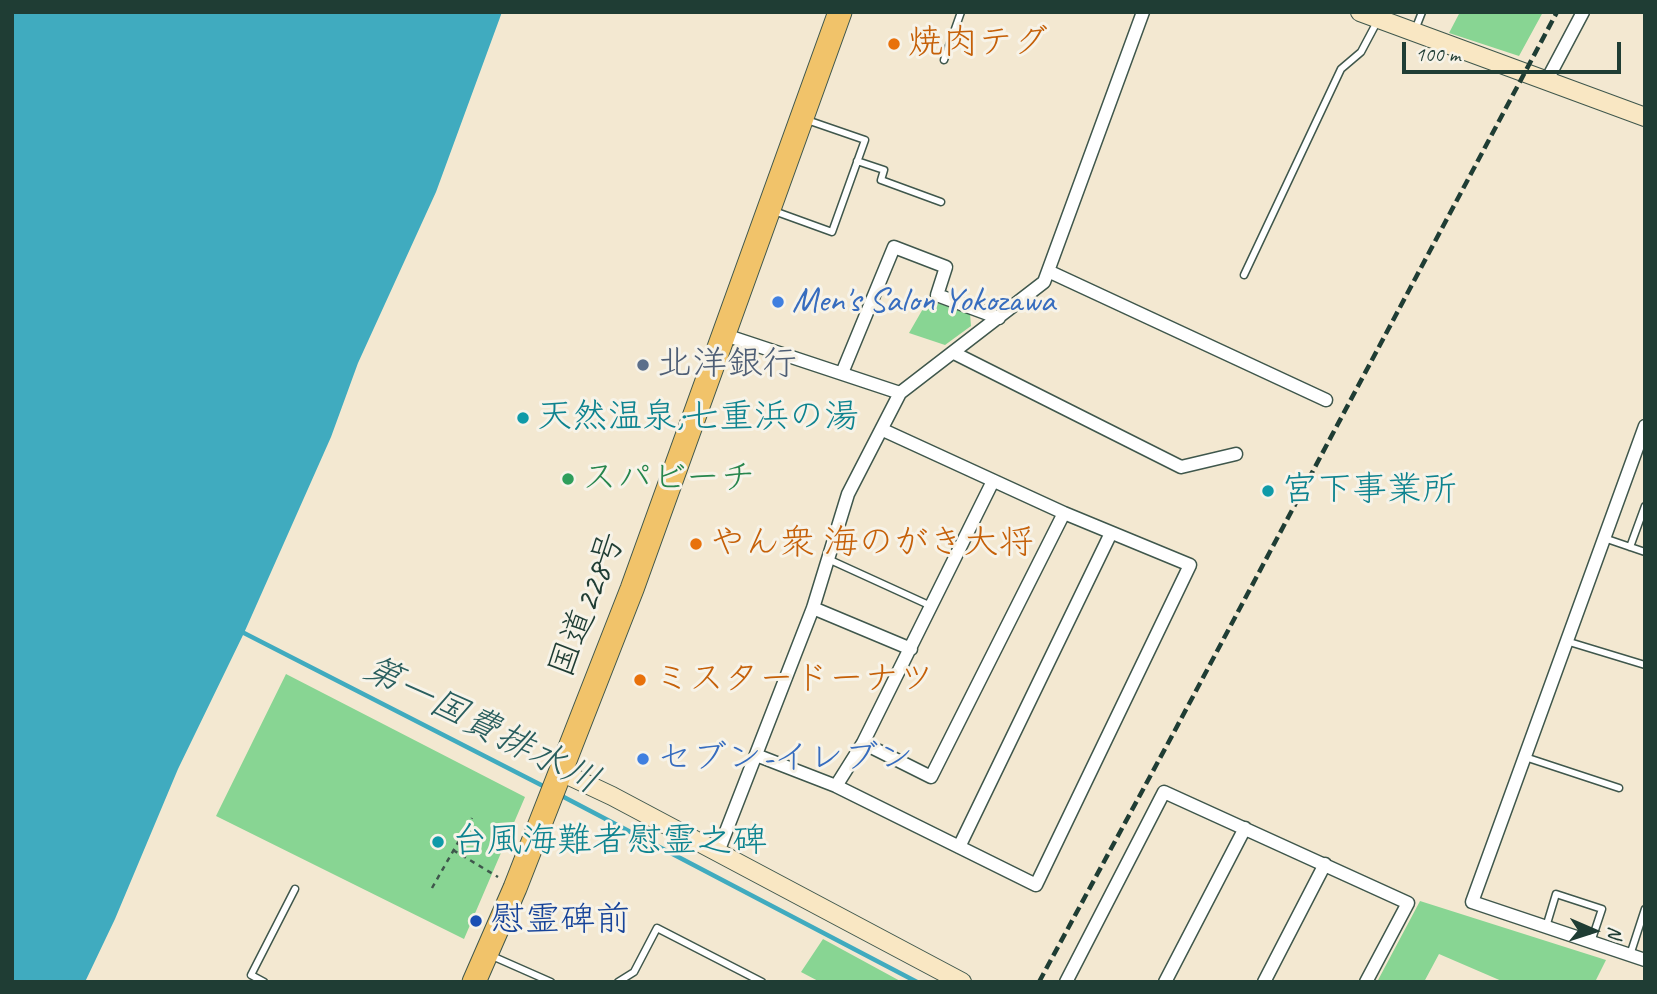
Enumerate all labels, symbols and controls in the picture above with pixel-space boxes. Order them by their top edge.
place label: 焼肉テグ [908,23,1048,65]
scale bar [1405,28,1624,72]
marker: 焼肉テグ [886,36,902,52]
text: 100 m [1415,41,1460,67]
place label: Men's Salon Yokozawa [792,281,1055,323]
marker: Men's Salon Yokozawa [770,294,786,310]
place label: 北洋銀行 [657,344,797,386]
marker: 北洋銀行 [635,357,651,373]
place label: 天然温泉;七重浜の湯 [537,397,859,439]
marker: 天然温泉;七重浜の湯 [515,410,531,426]
place label: スパビーチ [582,458,755,500]
place label: 宮下事業所 [1282,470,1457,512]
marker: スパビーチ [560,471,576,487]
marker: 宮下事業所 [1260,483,1276,499]
place label: やん衆 海のがき大将 [710,523,1033,565]
street label: 国道228号 [541,526,635,684]
marker: やん衆 海のがき大将 [688,536,704,552]
water label: 第一国費排水川 [356,647,606,805]
place label: ミスタードーナツ [654,659,934,701]
marker: ミスタードーナツ [632,672,648,688]
place label: セブン-イレブン [657,738,913,780]
marker: セブン-イレブン [635,751,651,767]
place label: 台風海難者慰霊之碑 [452,821,767,863]
marker: 台風海難者慰霊之碑 [430,834,446,850]
north arrow [1559,896,1629,966]
place label: 慰霊碑前 [490,900,630,942]
marker: 慰霊碑前 [468,913,484,929]
text: N [1603,926,1627,939]

